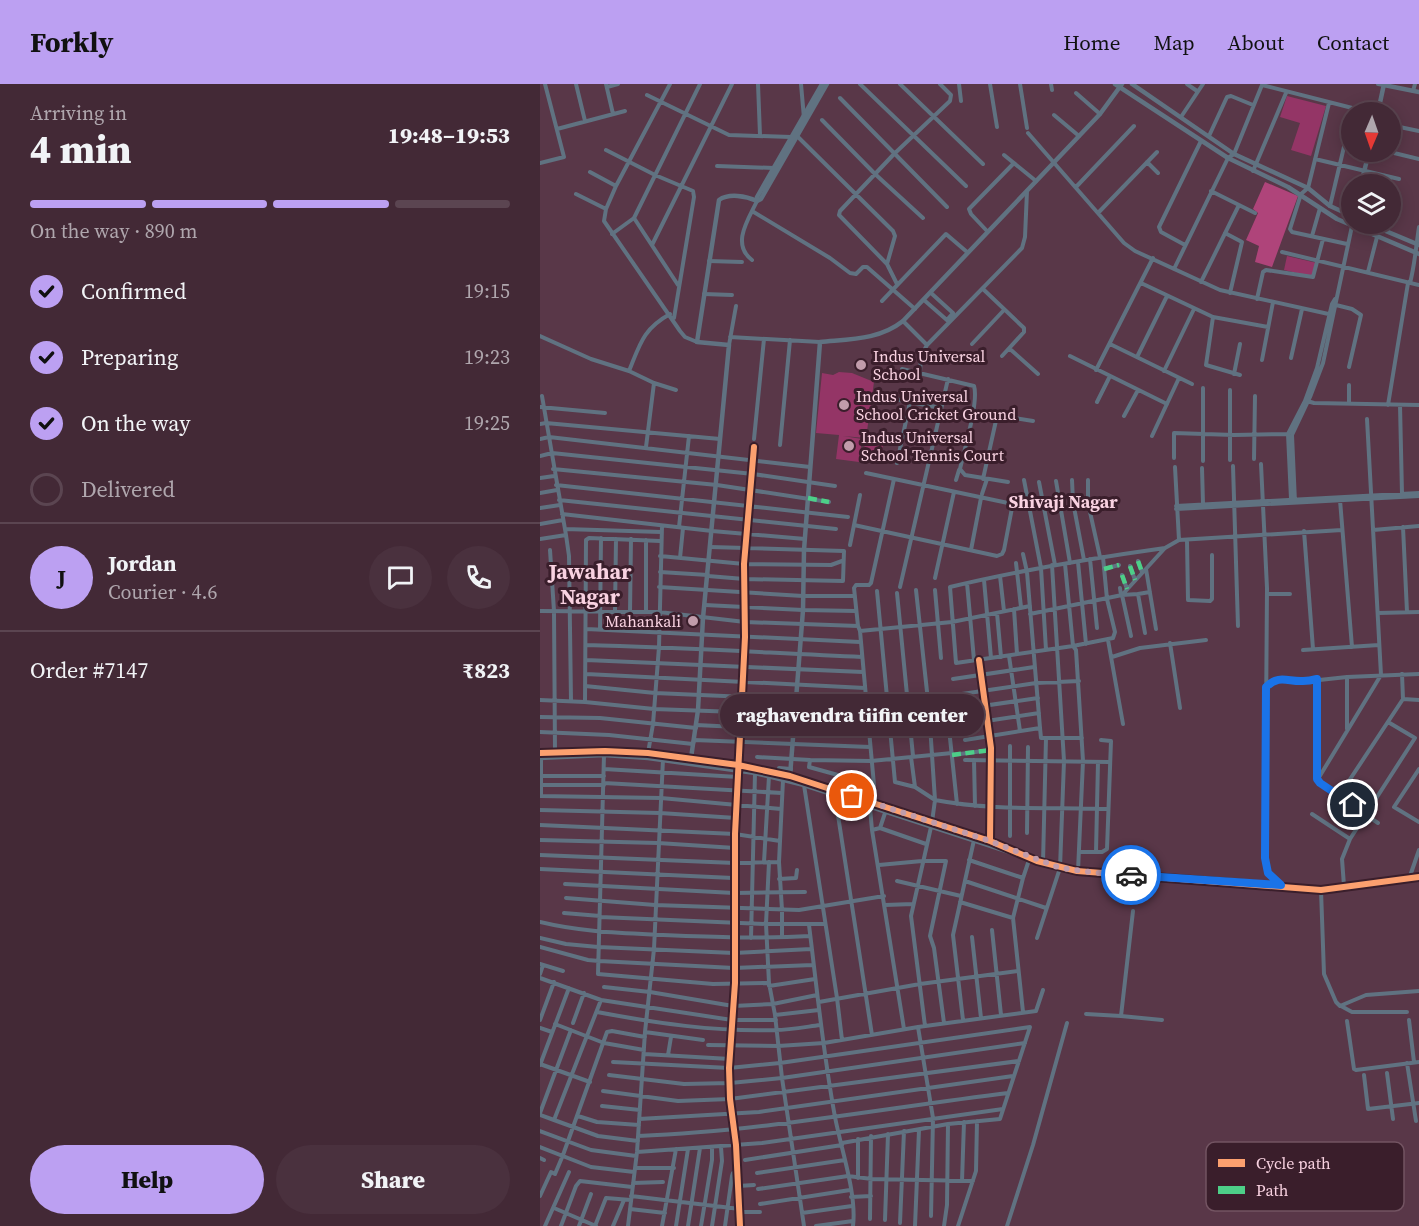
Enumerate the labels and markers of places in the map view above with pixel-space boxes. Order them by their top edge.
place label: Indus Universal School [873,345,986,385]
marker: Indus Universal School [854,358,868,372]
place label: Indus Universal School Cricket Ground [856,385,1016,425]
marker: Indus Universal School Cricket Ground [837,398,851,412]
place label: Indus Universal School Tennis Court [861,426,1005,466]
marker: Indus Universal School Tennis Court [842,439,856,453]
place label: Mahankali [605,610,681,632]
marker: Mahankali [686,614,700,628]
callout: raghavendra tiifin center [720,694,984,736]
pin [826,770,877,821]
pin [1327,779,1378,830]

